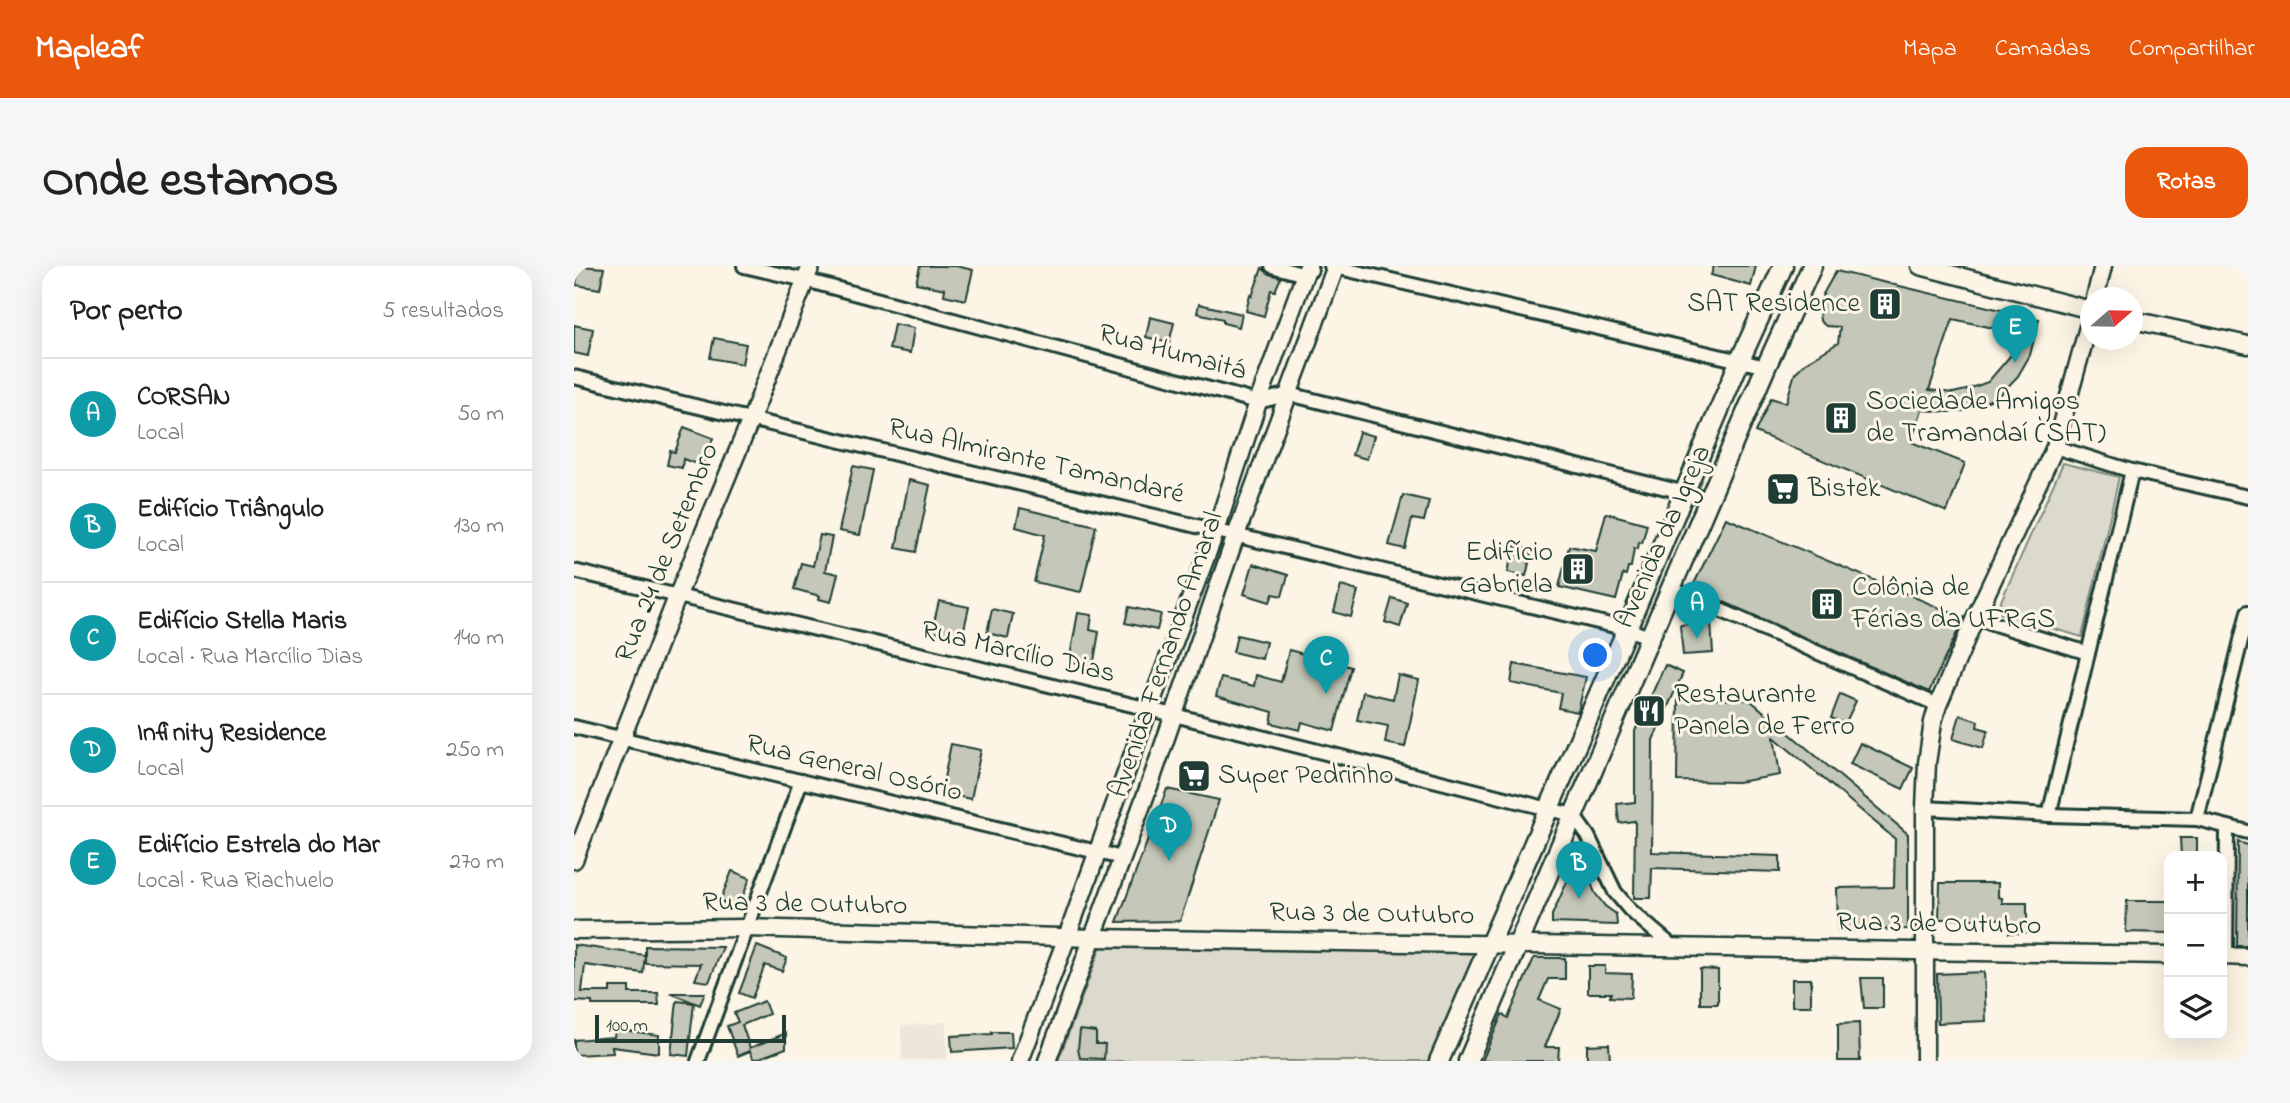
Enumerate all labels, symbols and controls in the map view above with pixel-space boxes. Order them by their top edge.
text: Mapleaf [35,25,143,73]
text: Mapa [1903,32,1957,67]
text: Camadas [1995,32,2091,67]
text: Compartilhar [2129,32,2255,67]
text: Onde estamos [42,146,338,218]
button: Rotas [2125,147,2248,218]
place label: SAT Residence [1687,284,1860,325]
building icon: SAT Residence [1866,285,1904,323]
north arrow [2080,287,2143,350]
text: Por perto [70,290,183,334]
text: 5 resultados [382,295,504,328]
pin: E [1992,305,2038,363]
street label: Rua Humaitá [1094,314,1250,392]
text: CORSAN [137,379,231,417]
place label: Sociedade Amigos de Tramandaí (SAT) [1866,382,2106,455]
text: A [86,398,100,431]
text: 50 m [457,398,504,431]
building icon: Sociedade Amigos de Tramandaí (SAT) [1822,399,1860,437]
street label: Rua Almirante Tamandaré [884,408,1189,516]
text: Local [137,417,184,450]
street label: Rua 24 de Setembro [605,437,731,669]
street label: Avenida da Igreja [1609,440,1719,634]
place label: Bistek [1807,469,1881,510]
supermarket icon: Bistek [1764,470,1802,508]
text: Edifício Triângulo [137,491,324,529]
street label: Avenida Fernando Amaral [1099,506,1235,804]
text: B [85,510,101,543]
text: 130 m [454,510,504,543]
text: Local [137,529,184,562]
place label: Edifício Gabriela [1459,533,1553,606]
building icon: Edifício Gabriela [1559,550,1597,588]
place label: Colônia de Férias da UFRGS [1851,568,2055,641]
pin: A [1674,581,1720,639]
building icon: Colônia de Férias da UFRGS [1808,585,1846,623]
text: Edifício Stella Maris [137,603,347,641]
street label: Rua Marcílio Dias [917,611,1119,695]
text: C [87,622,99,655]
text: 140 m [454,622,504,655]
pin: C [1303,636,1349,694]
your location [1578,638,1612,672]
text: Local · Rua Marcílio Dias [137,641,363,674]
place label: Restaurante Panela de Ferro [1674,675,1855,748]
restaurant icon: Restaurante Panela de Ferro [1630,692,1668,730]
text: Infinity Residence [137,715,326,753]
street label: Rua General Osório [742,724,966,814]
text: D [85,734,101,767]
text: 250 m [446,734,504,767]
text: Local [137,753,184,786]
place label: Super Pedrinho [1218,756,1394,797]
supermarket icon: Super Pedrinho [1175,757,1213,795]
pin: D [1146,803,1192,861]
text: Edifício Estrela do Mar [137,827,380,865]
pin: B [1556,841,1602,899]
text: E [86,846,100,879]
text: 270 m [450,846,504,879]
map controls [2164,851,2227,1040]
button: + [2164,851,2227,914]
text: Local · Rua Riachuelo [137,865,334,898]
street label: Rua 3 de Outubro [702,883,908,927]
street label: Rua 3 de Outubro [1269,893,1475,937]
street label: Rua 3 de Outubro [1836,903,2042,947]
button: − [2164,914,2227,977]
button: layers [2164,977,2227,1040]
scale bar [595,1012,786,1044]
text: 100 m [606,1013,648,1040]

